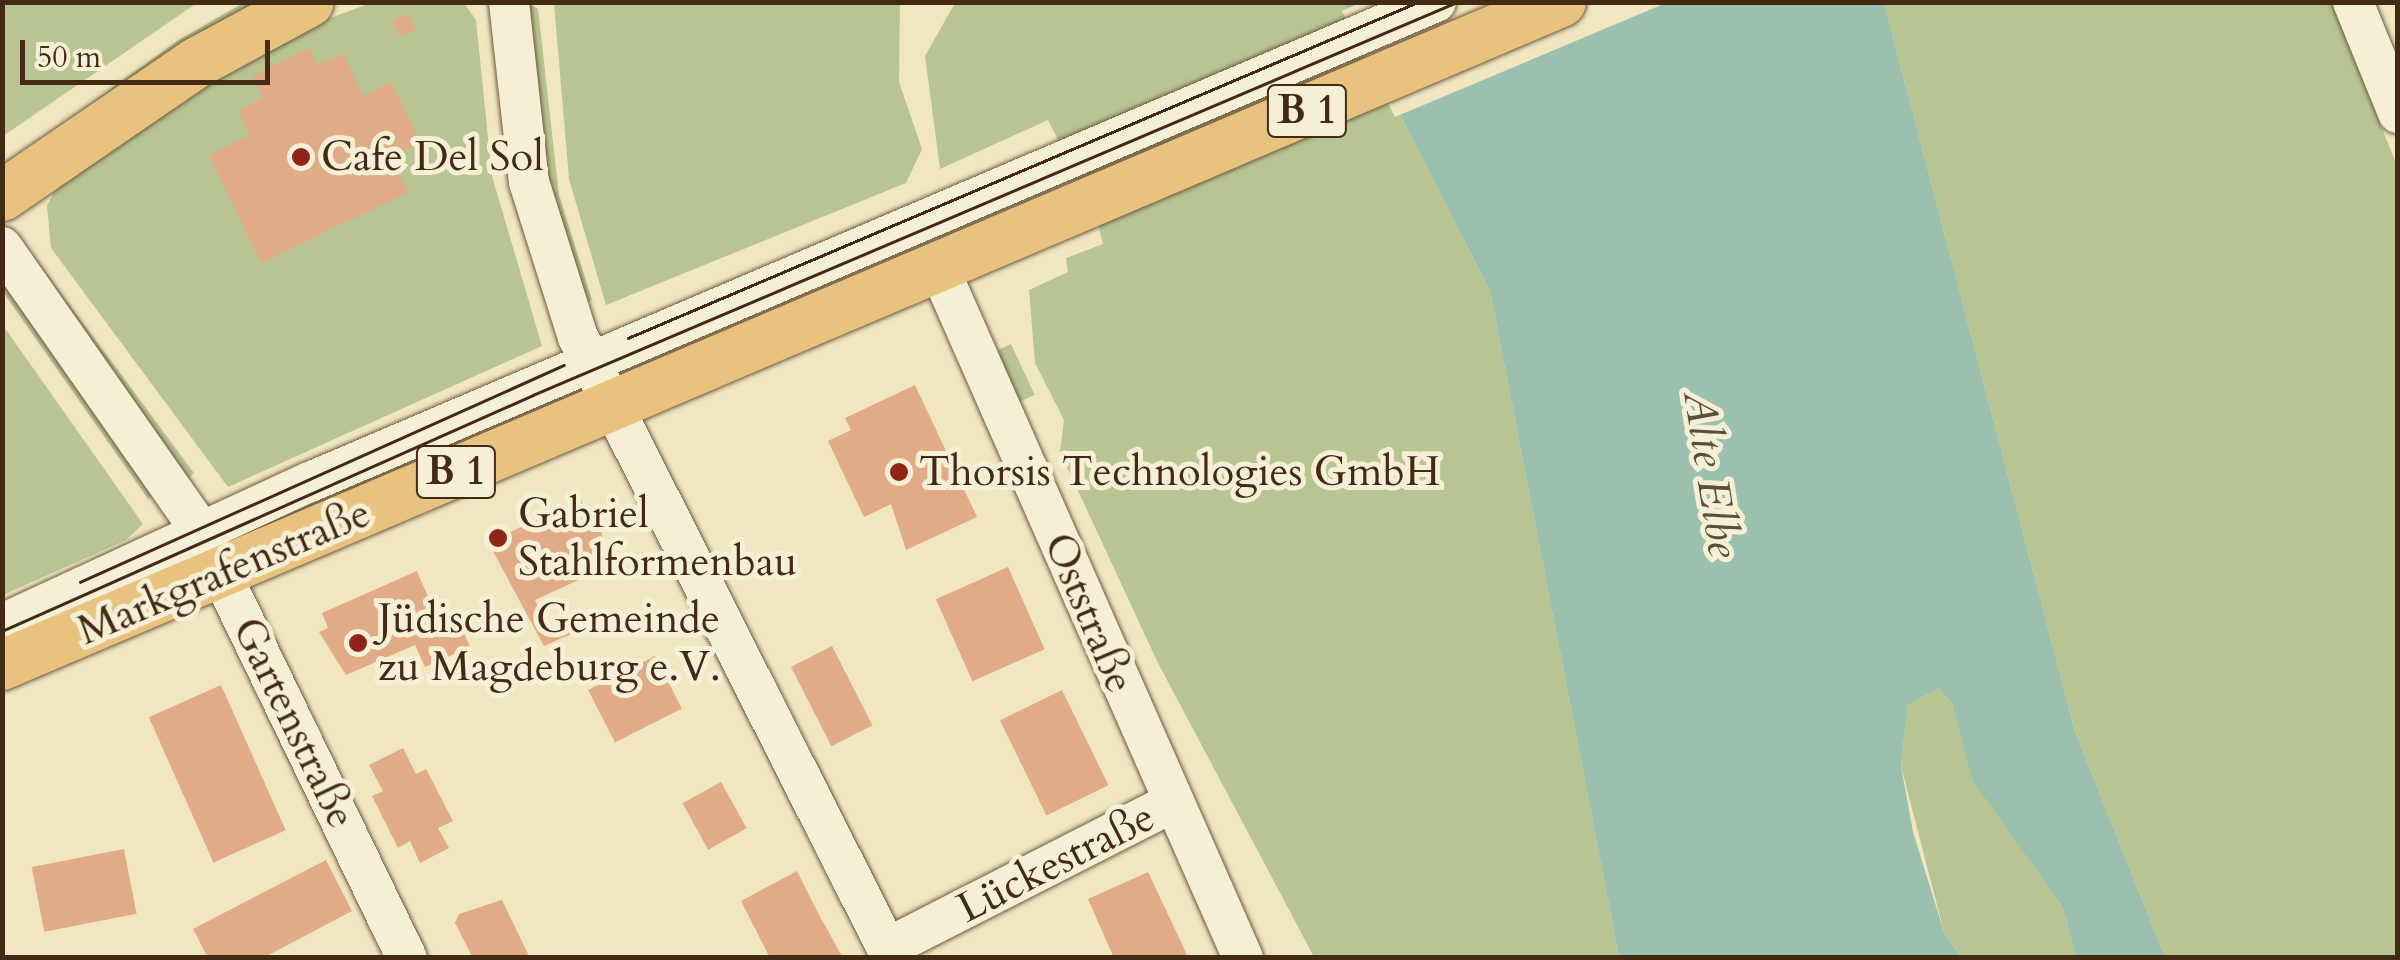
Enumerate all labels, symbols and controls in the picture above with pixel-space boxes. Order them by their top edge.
scale bar [25,20,275,82]
text: 50 m [37,37,101,78]
road number: B 1 [1264,76,1350,146]
place label: Cafe Del Sol [321,132,544,182]
marker: Cafe Del Sol [290,146,312,168]
water label: Alte Elbe [1671,387,1751,561]
road number: B 1 [414,437,498,507]
place label: Thorsis Technologies GmbH [919,447,1440,497]
marker: Thorsis Technologies GmbH [888,461,910,483]
street label: Markgrafenstraße [70,488,378,656]
place label: Gabriel Stahlformenbau [518,489,797,588]
street label: Oststraße [1033,526,1145,700]
marker: Gabriel Stahlformenbau [487,527,509,549]
place label: Jüdische Gemeinde zu Magdeburg e.V. [378,594,721,692]
street label: Gartenstraße [221,610,367,836]
marker: Jüdische Gemeinde zu Magdeburg e.V. [347,632,369,654]
street label: Lückestraße [949,792,1163,934]

